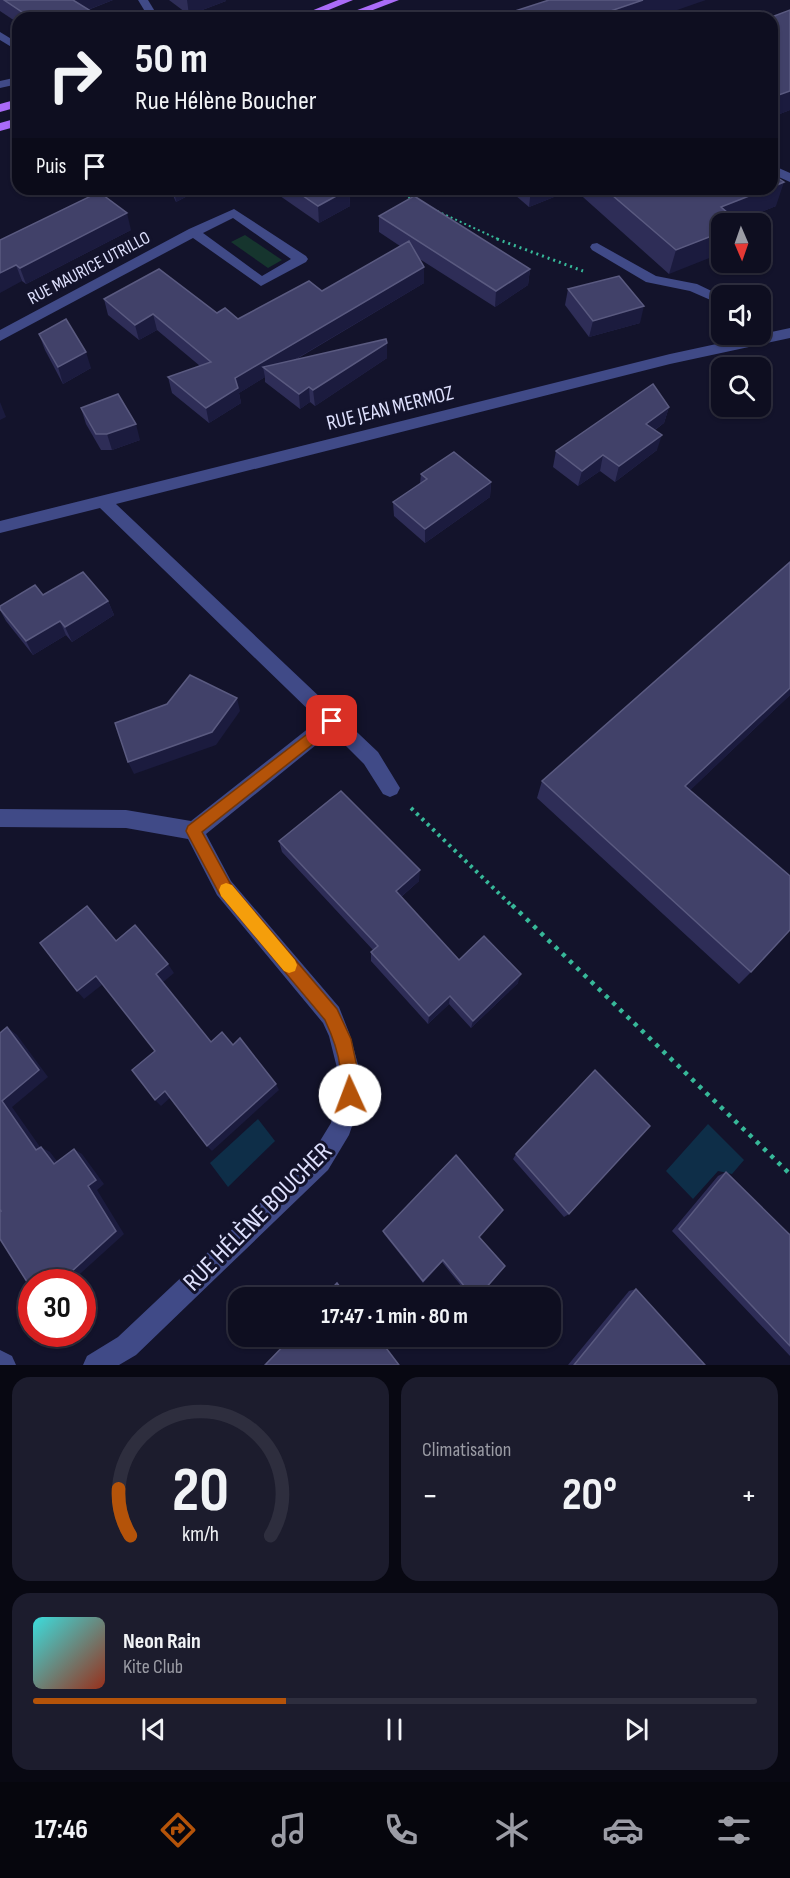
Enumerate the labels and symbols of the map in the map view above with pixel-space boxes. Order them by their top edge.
north arrow [711,213,771,273]
street label: RUE MAURICE UTRILLO [24,227,154,309]
street label: RUE JEAN MERMOZ [324,380,456,436]
pin [306,695,357,746]
position arrow [318,1063,382,1127]
street label: RUE HÉLÈNE BOUCHER [177,1136,339,1298]
speed limit sign: 30 [18,1269,96,1347]

